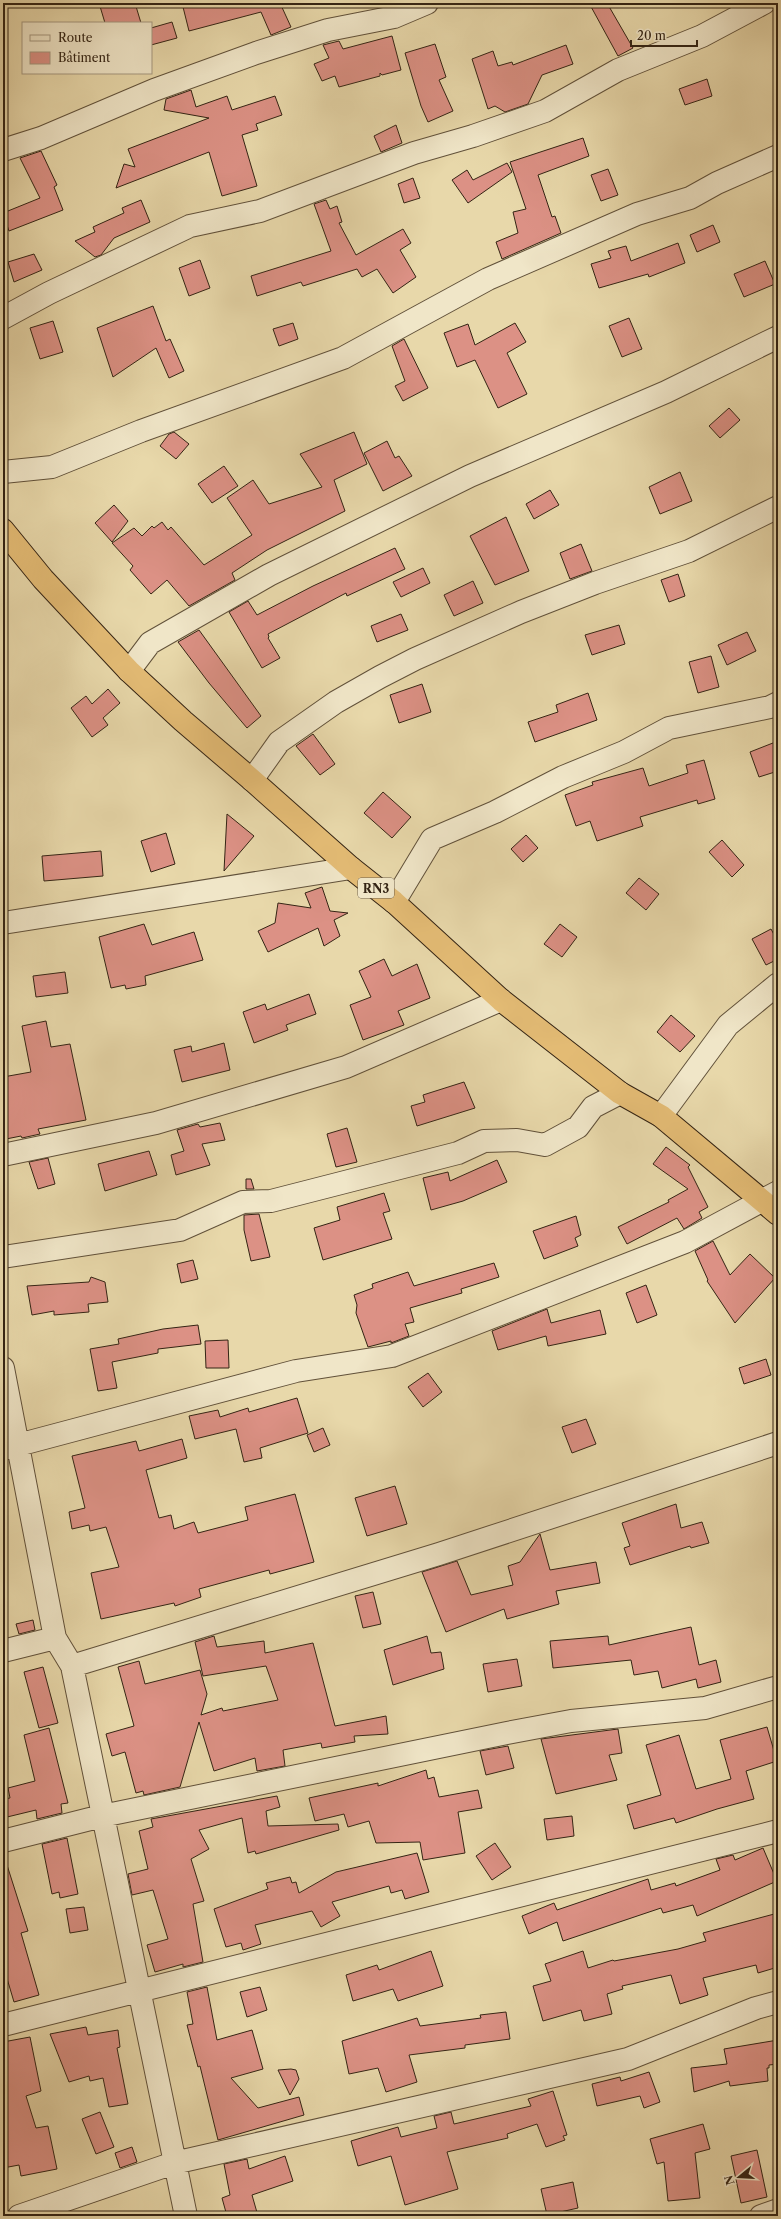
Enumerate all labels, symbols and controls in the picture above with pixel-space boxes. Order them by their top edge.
legend [22,22,152,74]
scale bar [631,22,697,48]
text: 20 m [637,28,666,43]
text: Route [58,30,93,45]
text: Bâtiment [58,50,111,65]
road number: RN3 [358,878,394,898]
north arrow [719,2157,759,2197]
text: N [721,2173,738,2187]

